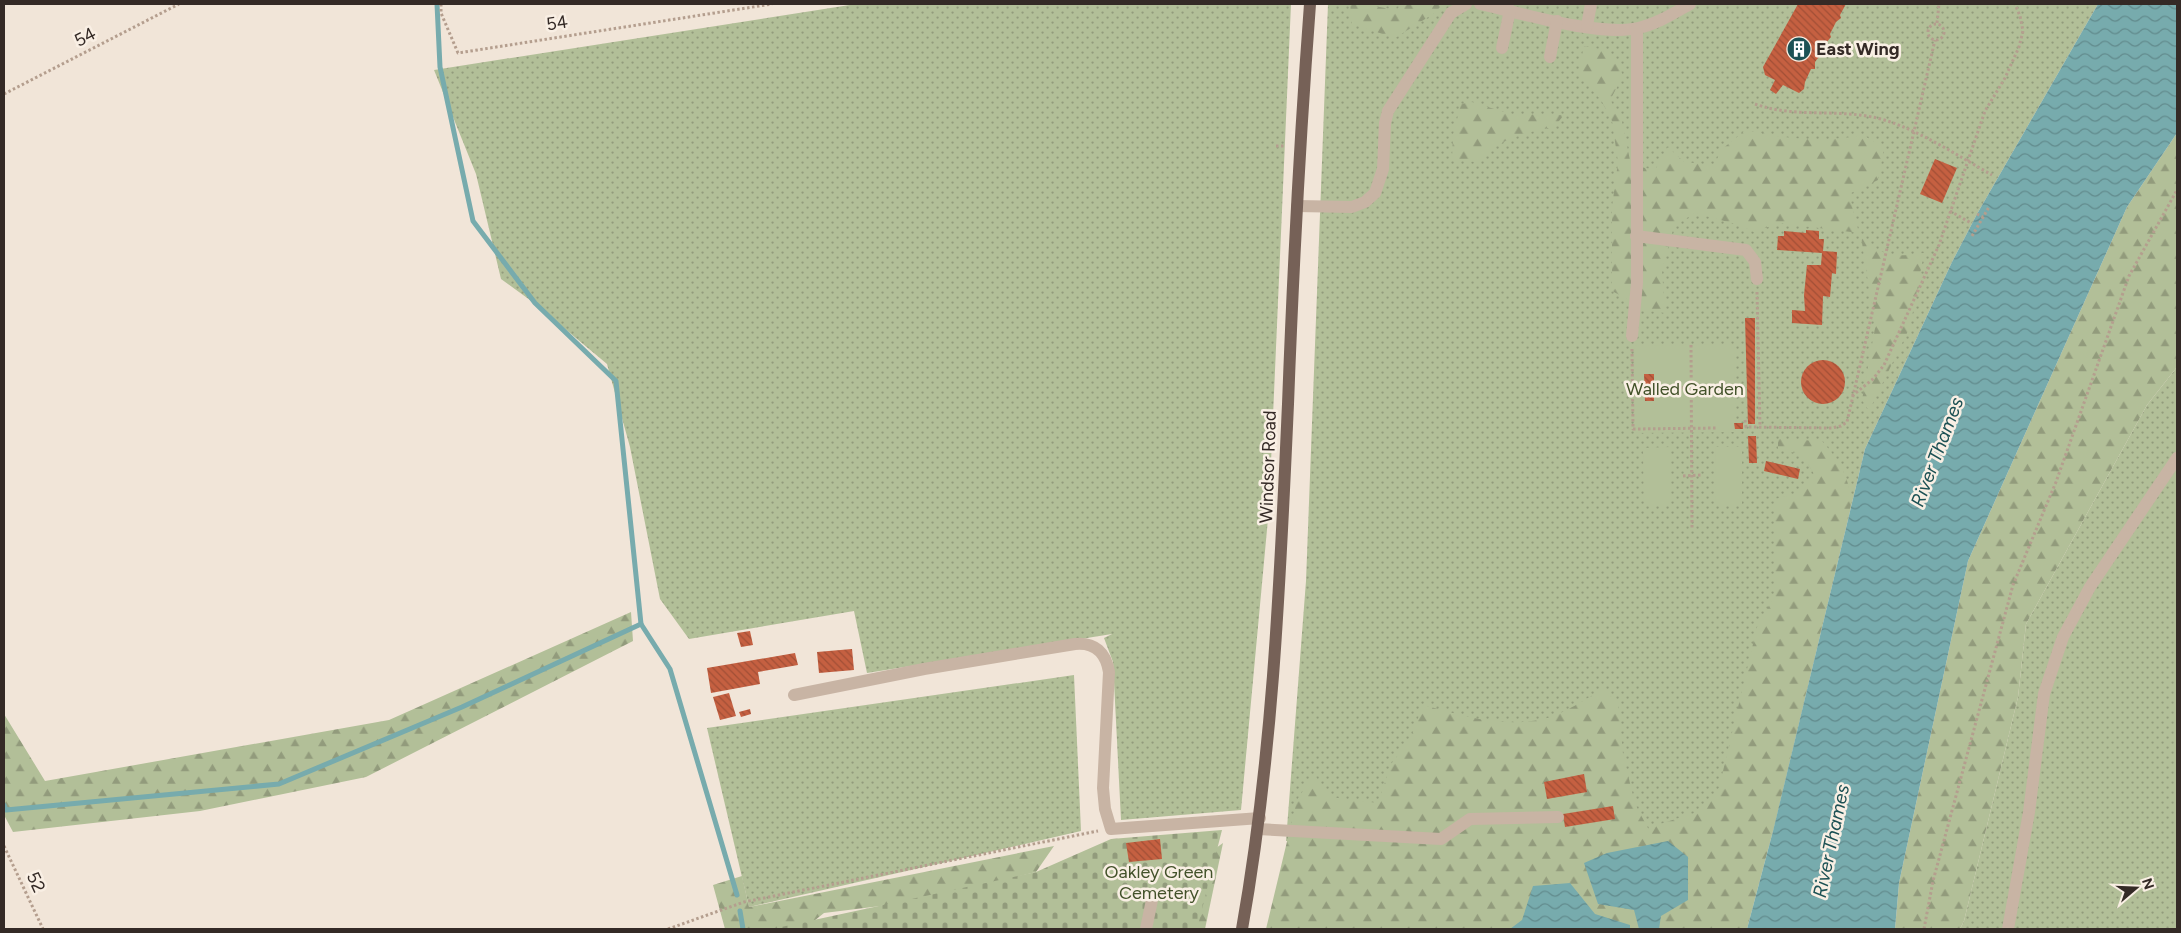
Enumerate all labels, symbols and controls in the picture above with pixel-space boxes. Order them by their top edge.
street label: 54 [545,10,569,36]
street label: 54 [70,22,100,52]
building icon: East Wing [1786,36,1812,62]
place label: East Wing [1816,38,1900,60]
park label: Walled Garden [1626,378,1744,400]
water label: River Thames [1906,394,1968,510]
street label: Windsor Road [1255,410,1281,524]
water label: River Thames [1808,782,1854,900]
park label: Oakley Green Cemetery [1105,861,1213,904]
north arrow [2111,863,2161,913]
street label: 52 [22,868,50,896]
text: N [2138,876,2158,892]

